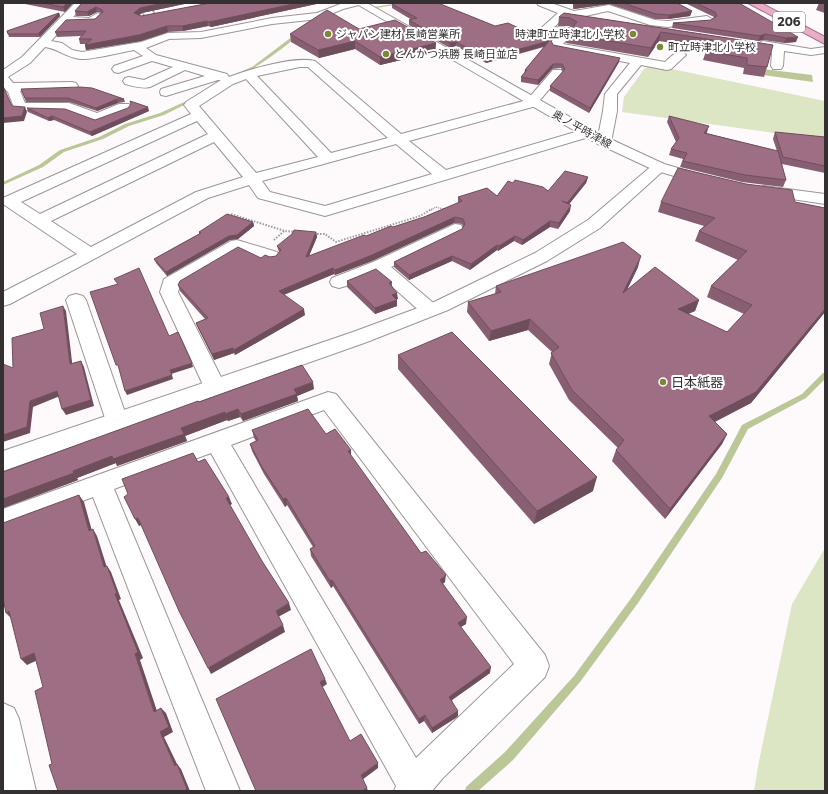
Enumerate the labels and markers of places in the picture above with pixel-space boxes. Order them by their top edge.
place label: ジャパン建材 長崎営業所 [336,27,461,41]
place label: 時津町立時津北小学校 [515,27,625,41]
marker: ジャパン建材 長崎営業所 [323,29,333,39]
marker: 時津町立時津北小学校 [628,29,638,39]
place label: 町立時津北小学校 [668,40,756,54]
marker: 町立時津北小学校 [655,42,665,52]
place label: とんかつ浜勝 長崎日並店 [394,47,518,61]
marker: とんかつ浜勝 長崎日並店 [381,49,391,59]
place label: 日本紙器 [671,374,723,390]
marker: 日本紙器 [658,377,668,387]

